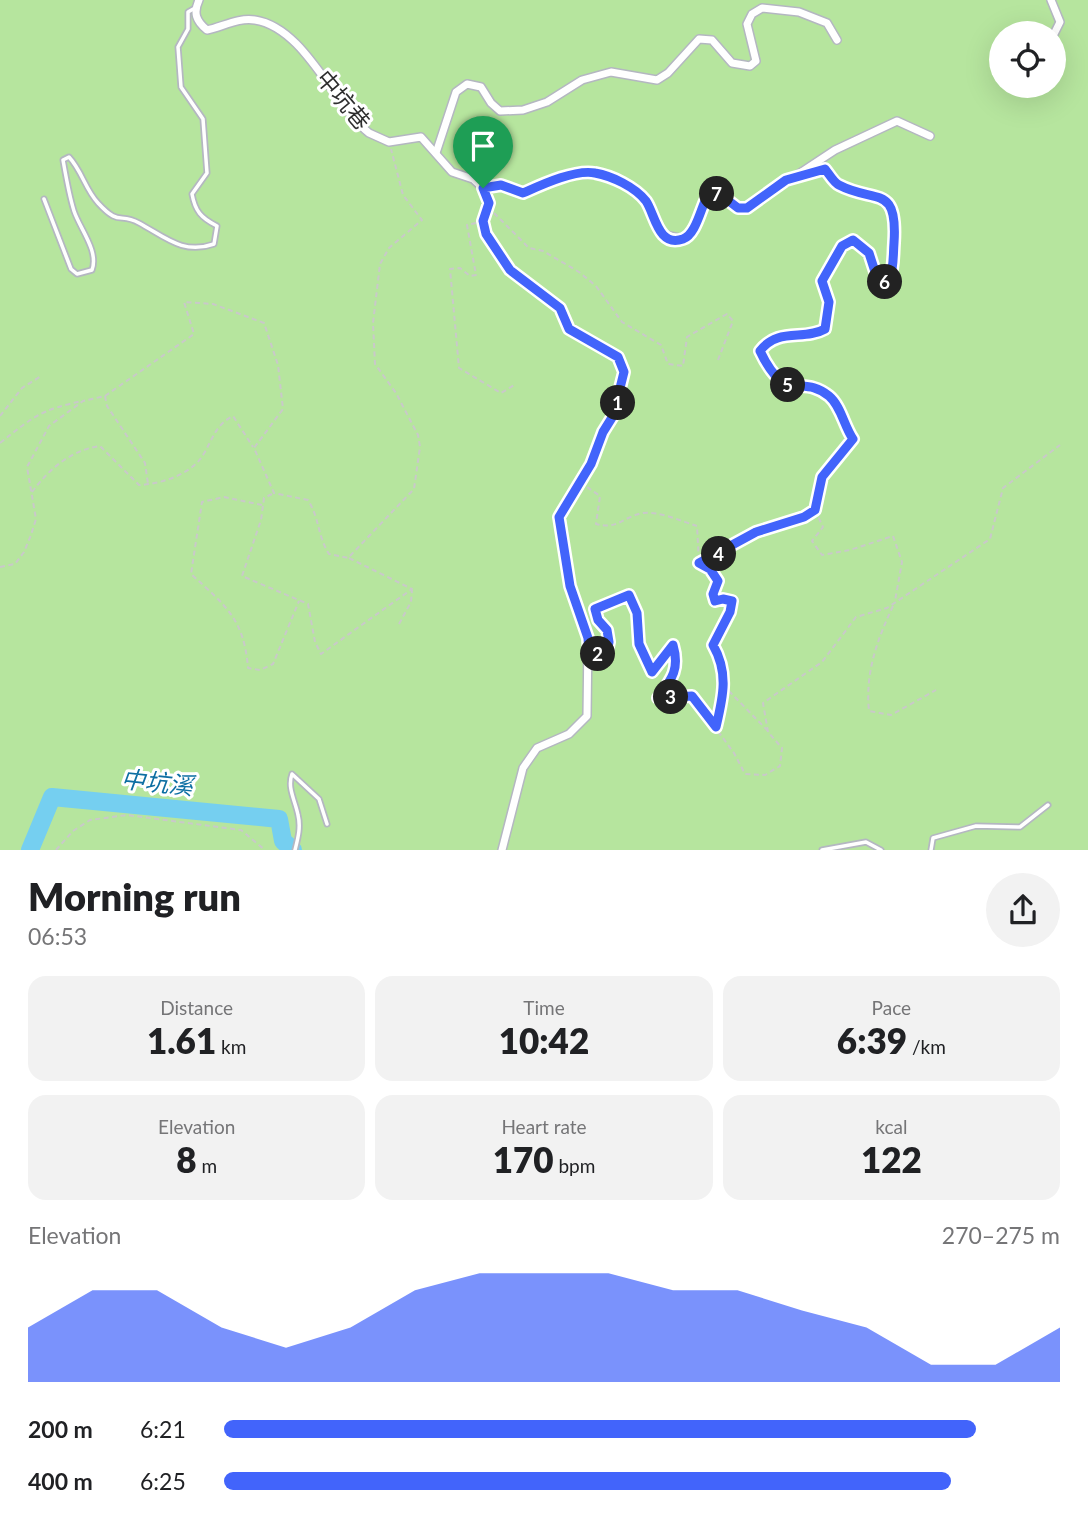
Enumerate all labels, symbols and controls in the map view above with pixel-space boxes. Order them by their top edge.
map controls [989,21,1066,98]
button: locate [989,21,1066,98]
street label: 中坑巷 [311,64,377,135]
pin [453,116,513,188]
icon: arrive [464,127,502,165]
pin: 7 [700,176,734,212]
text: 7 [711,182,722,205]
pin: 6 [868,264,903,300]
text: 6 [879,270,890,293]
pin: 5 [770,368,806,402]
text: 5 [782,373,793,396]
pin: 1 [600,386,636,420]
text: 1 [612,391,623,414]
pin: 4 [702,536,736,572]
text: 4 [713,542,724,565]
pin: 2 [580,636,616,672]
text: 2 [592,642,603,665]
pin: 3 [654,680,688,714]
text: 3 [665,685,676,708]
water label: 中坑溪 [120,763,197,800]
text: Morning run [28,873,241,919]
button: share [986,873,1060,947]
text: 06:53 [28,922,87,950]
text: Distance [160,996,233,1019]
text: Time [523,996,565,1019]
text: Pace [872,996,911,1019]
text: 1.61 [147,1019,216,1061]
text: 10:42 [499,1019,589,1061]
text: 6:39 [837,1019,907,1061]
text: km [216,1035,246,1058]
text: /km [907,1035,946,1058]
text: Elevation [158,1115,235,1138]
text: Heart rate [501,1115,587,1138]
text: kcal [875,1115,907,1138]
text: 8 [176,1138,197,1180]
text: 170 [493,1138,554,1180]
text: 122 [861,1138,922,1180]
text: m [197,1154,217,1177]
text: bpm [554,1154,595,1177]
text: Elevation [28,1221,121,1249]
text: 270–275 m [942,1221,1060,1249]
text: 200 m [28,1415,93,1443]
text: 6:21 [140,1415,186,1443]
text: 400 m [28,1467,93,1495]
text: 6:25 [140,1467,186,1495]

